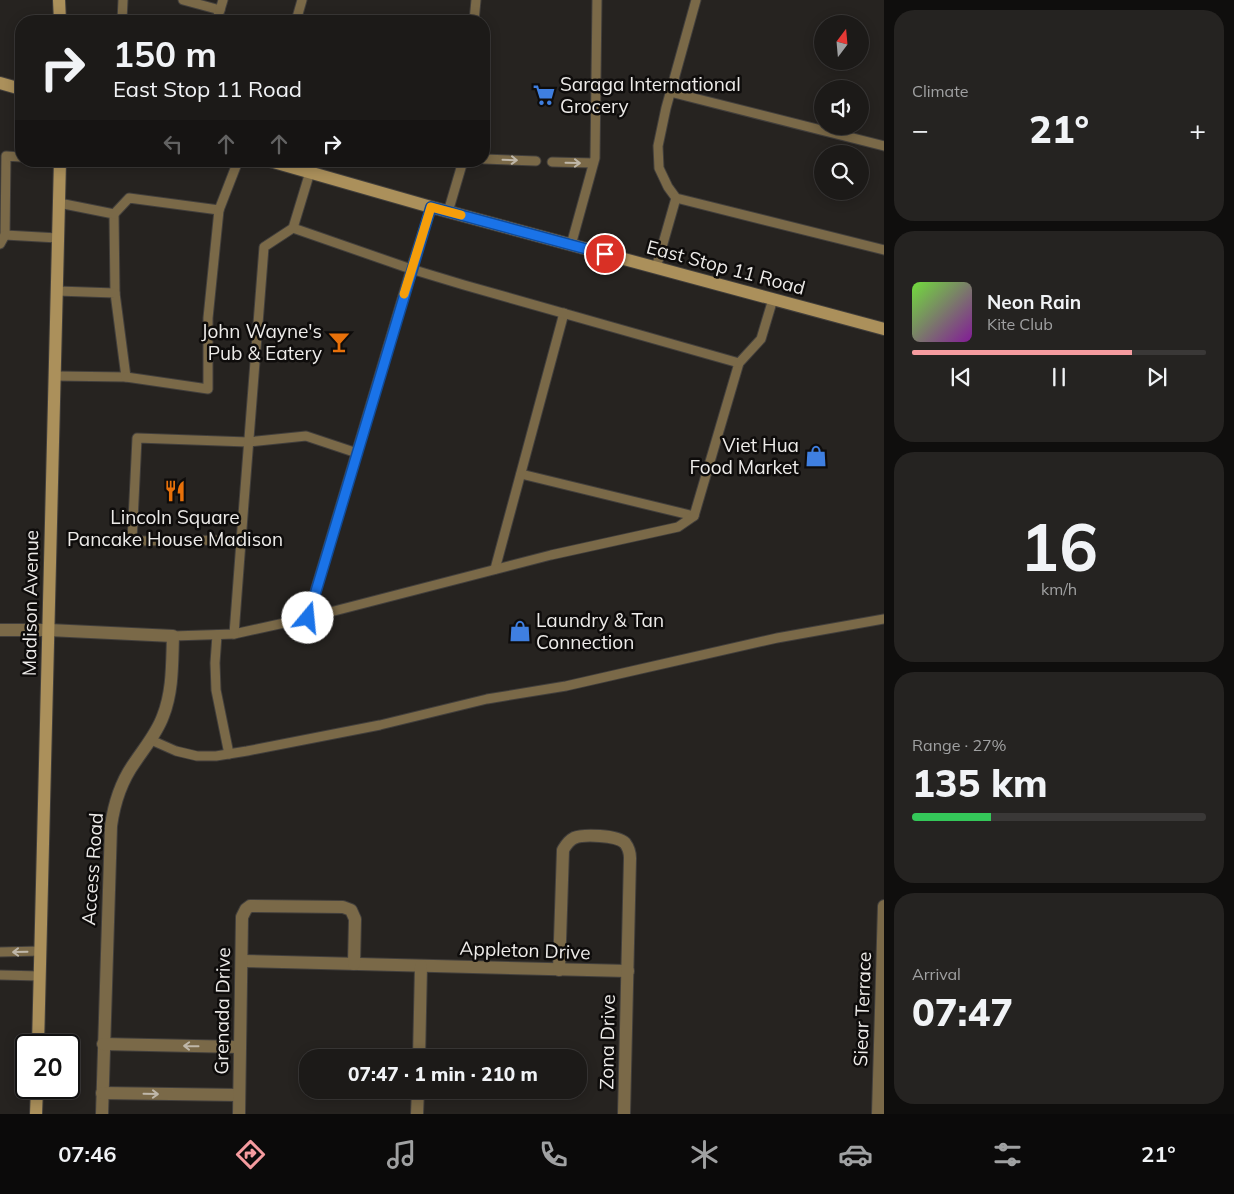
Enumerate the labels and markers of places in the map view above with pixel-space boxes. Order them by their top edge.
place label: Saraga International Grocery [560,72,741,118]
supermarket icon: Saraga International Grocery [531,82,557,108]
pin [584,233,626,275]
place label: John Wayne's Pub & Eatery [201,319,322,365]
bar icon: John Wayne's Pub & Eatery [326,329,352,355]
place label: Viet Hua Food Market [690,433,799,479]
shop icon: Viet Hua Food Market [803,443,829,469]
restaurant icon: Lincoln Square Pancake House Madison [162,478,188,504]
place label: Lincoln Square Pancake House Madison [67,505,283,551]
place label: Laundry & Tan Connection [536,608,664,654]
shop icon: Laundry & Tan Connection [507,618,533,644]

